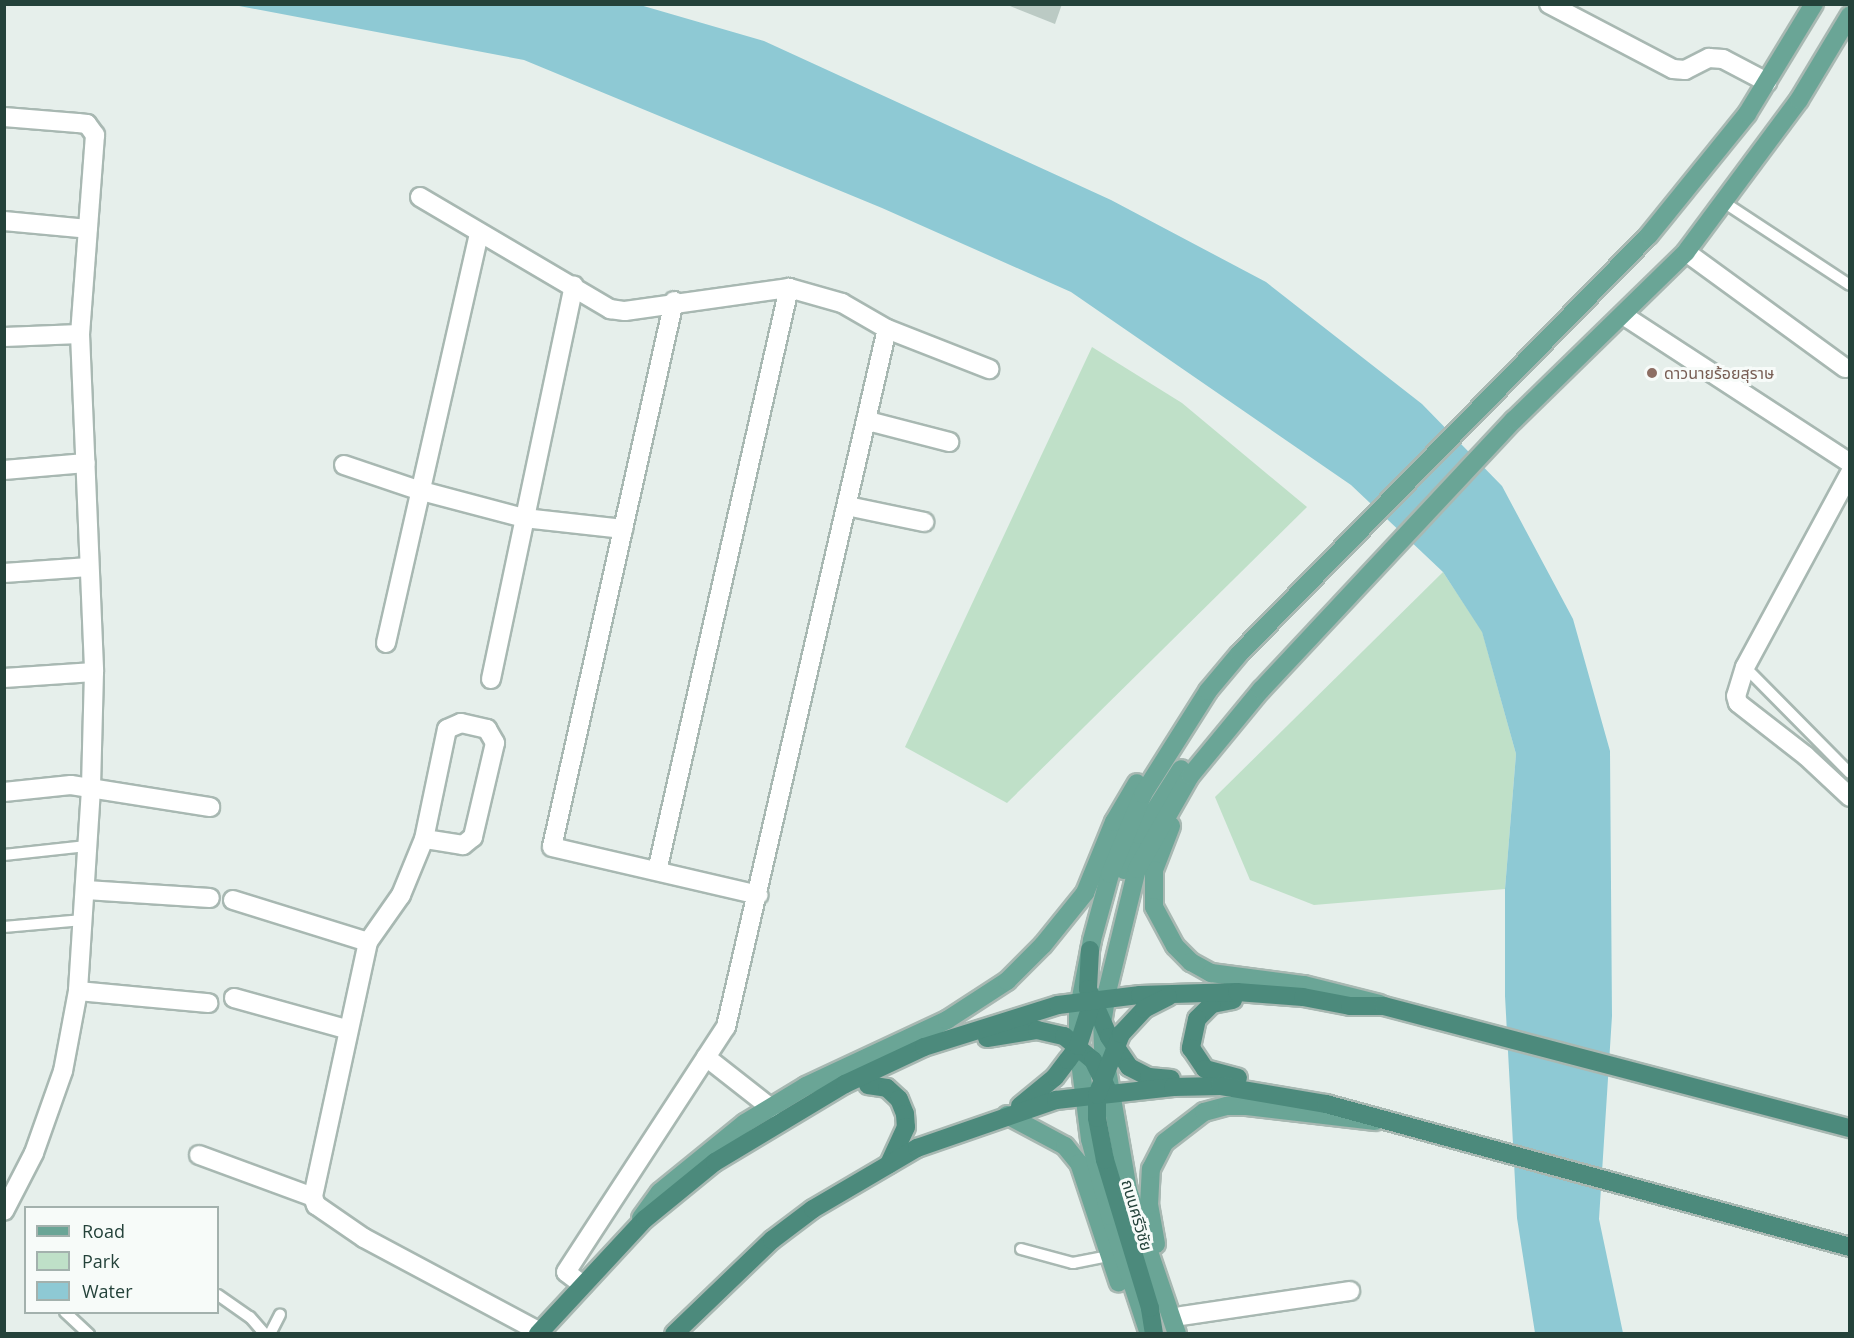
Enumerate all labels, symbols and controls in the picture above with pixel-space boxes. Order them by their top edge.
place label: ดาวนายร้อยสุราษ [1664,363,1774,383]
marker: ดาวนายร้อยสุราษ [1645,366,1659,380]
street label: ถนนศรีวิชัย [1118,1177,1156,1253]
legend [24,1206,219,1314]
text: Road [82,1219,125,1243]
text: Park [82,1249,120,1273]
text: Water [82,1279,133,1303]

